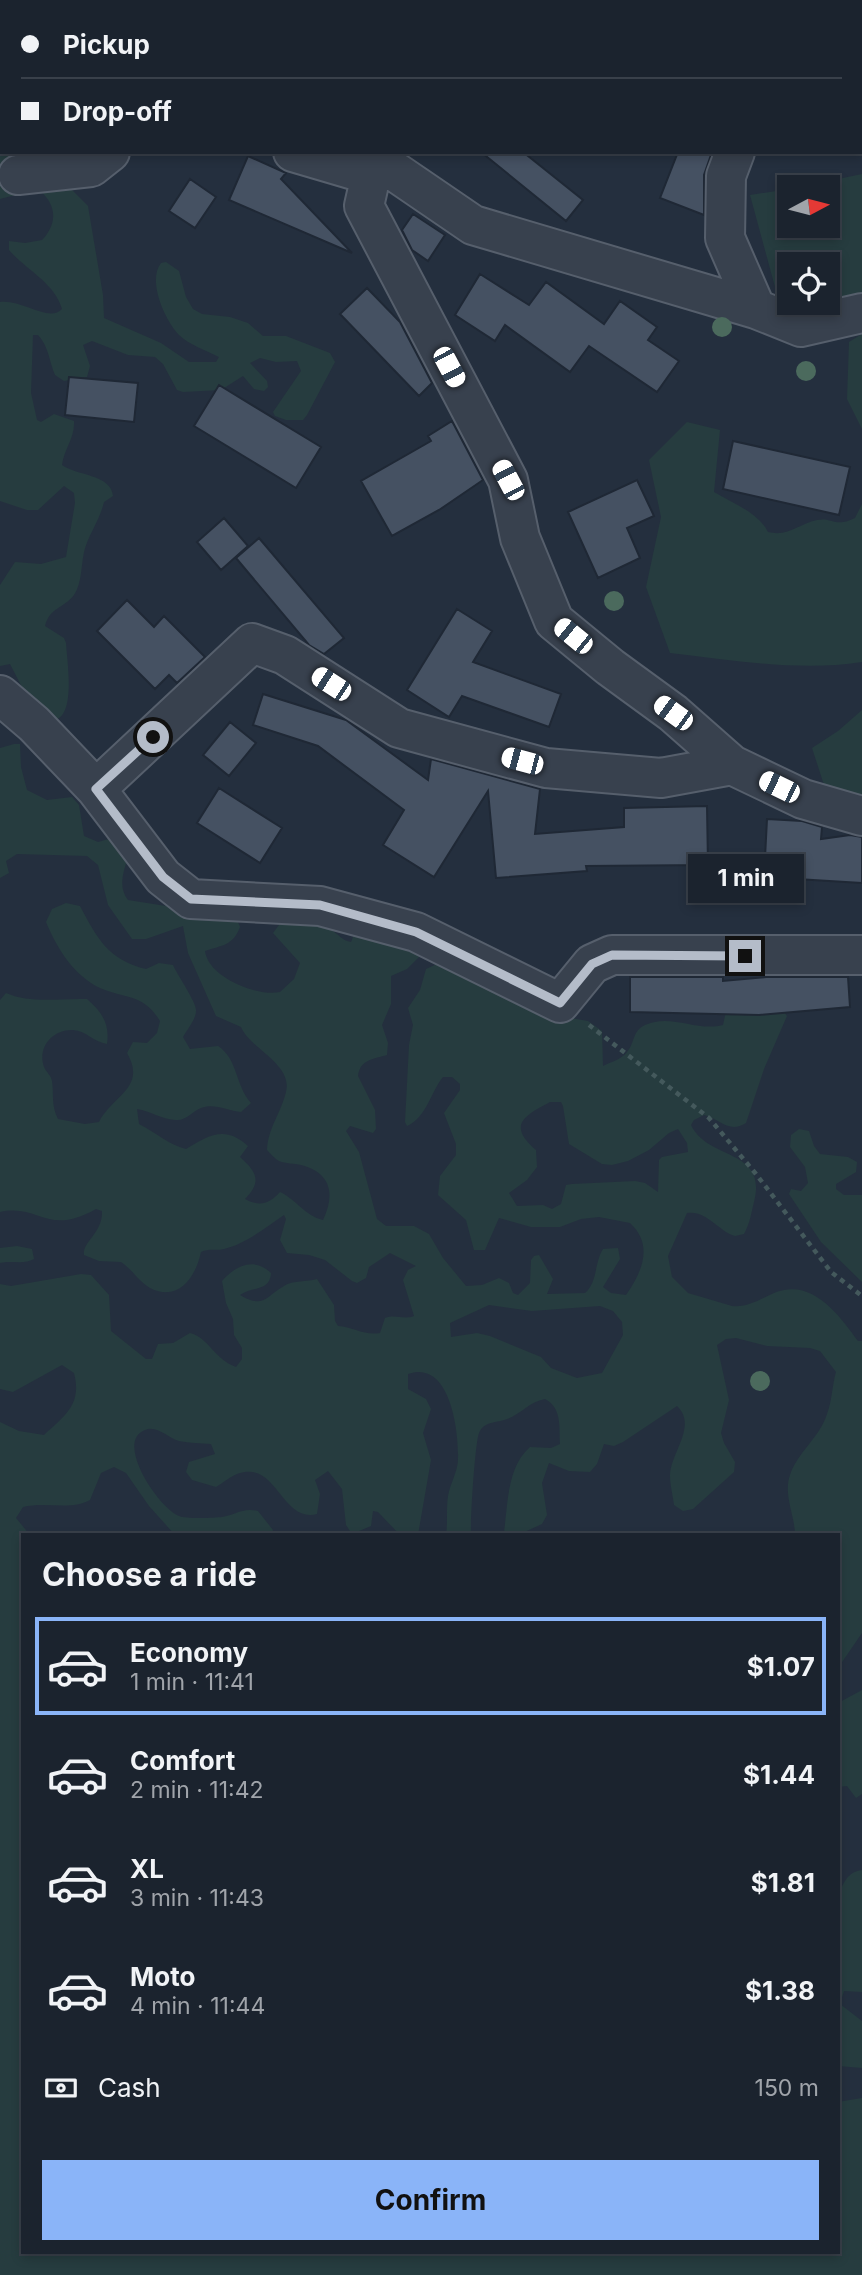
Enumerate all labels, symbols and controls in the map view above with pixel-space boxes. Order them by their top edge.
text: Pickup [63,29,150,60]
text: Drop-off [63,96,172,127]
north arrow [777,175,840,238]
map controls [777,175,840,315]
button: locate [777,252,840,315]
car [430,344,469,390]
car [489,457,528,503]
car [551,615,596,657]
car [308,664,355,704]
car [650,692,697,734]
route start [137,721,169,753]
car [499,745,546,777]
car [756,768,803,806]
callout: 1 min [687,855,803,904]
text: 1 min [718,864,774,892]
route end [729,940,761,972]
text: Choose a ride [42,1555,257,1594]
icon: car [46,1635,109,1698]
text: Economy [130,1637,248,1668]
text: $1.07 [747,1651,815,1682]
text: 1 min · 11:41 [130,1668,254,1696]
icon: car [46,1743,109,1806]
text: Comfort [130,1745,235,1776]
text: $1.44 [743,1759,815,1790]
text: 2 min · 11:42 [130,1776,264,1804]
icon: car [46,1851,109,1914]
text: XL [130,1853,164,1884]
text: $1.81 [751,1867,815,1898]
text: 3 min · 11:43 [130,1884,264,1912]
icon: car [46,1959,109,2022]
text: Moto [130,1961,195,1992]
text: $1.38 [745,1975,815,2006]
text: 4 min · 11:44 [130,1992,265,2020]
icon: cash [42,2069,80,2107]
text: Cash [98,2072,161,2103]
text: 150 m [755,2074,819,2102]
button: Confirm [42,2160,819,2240]

